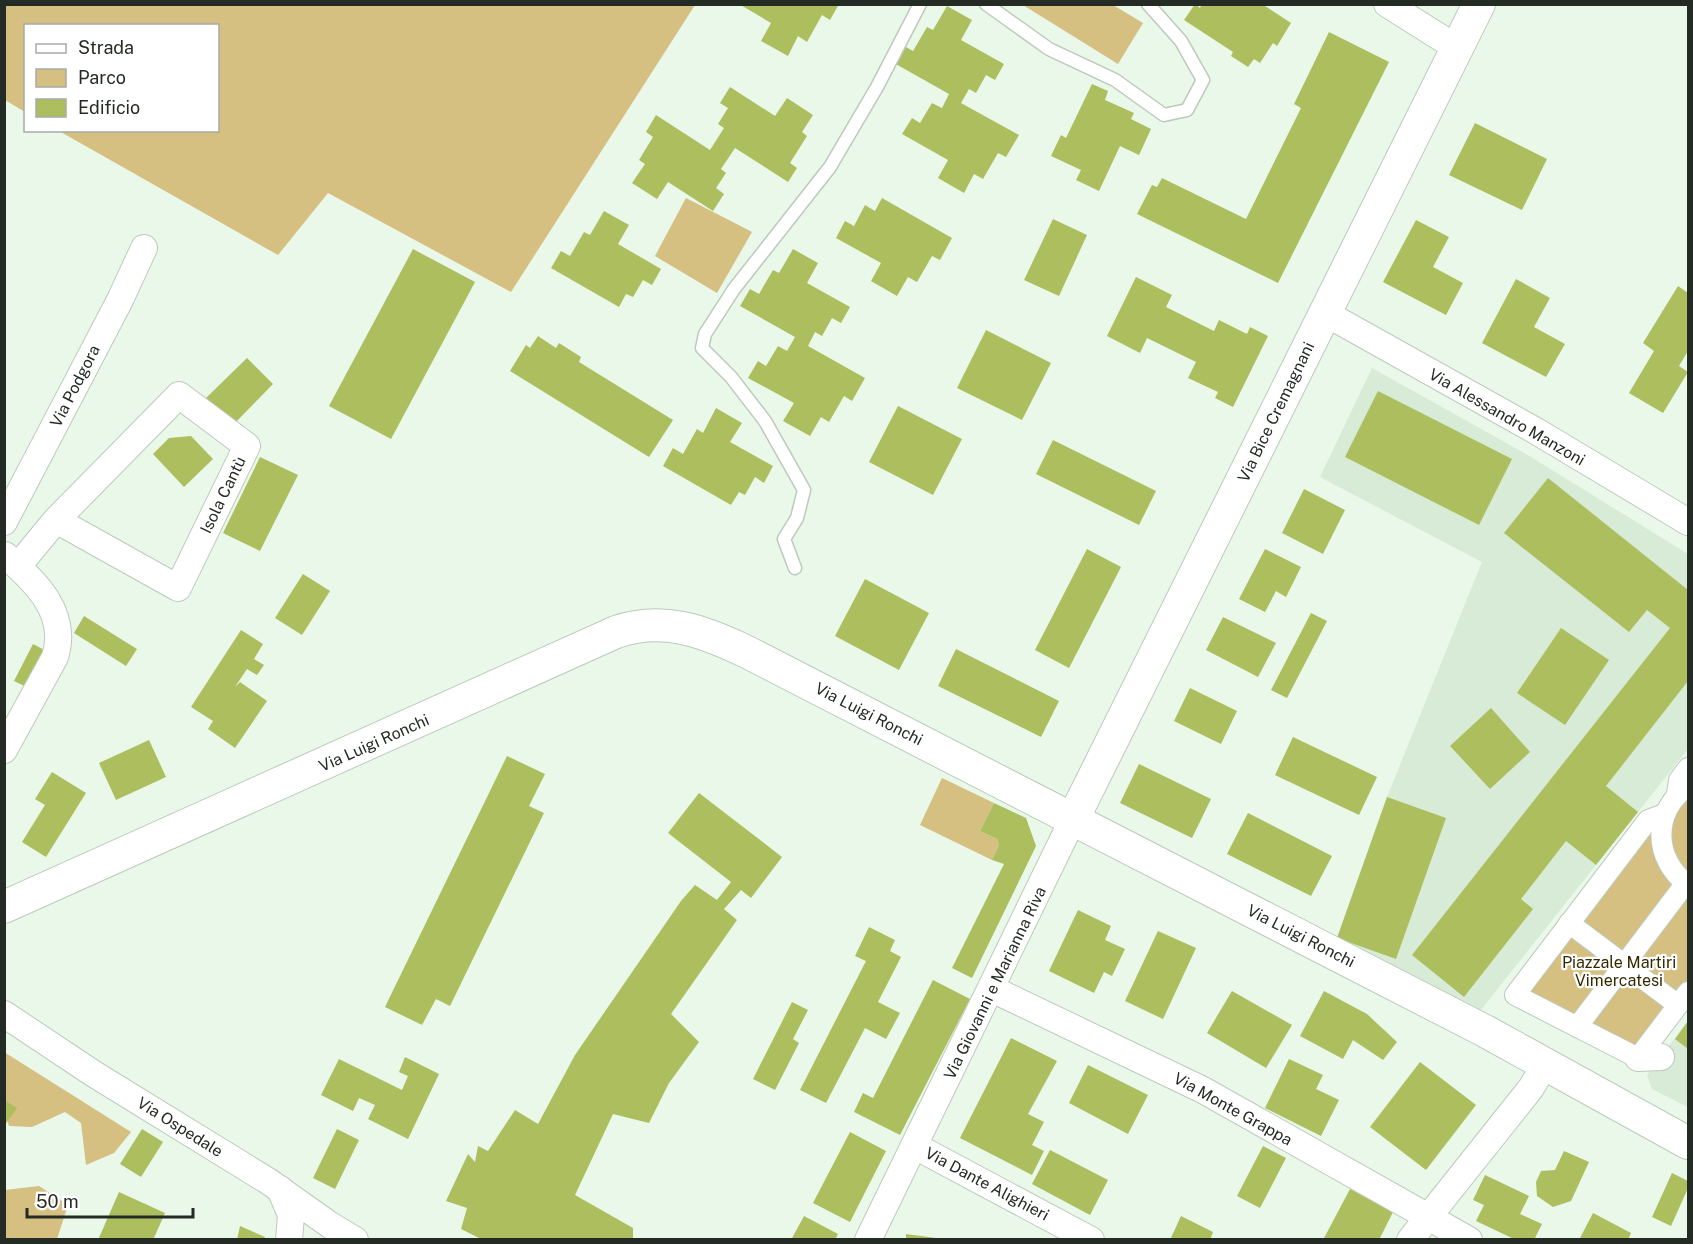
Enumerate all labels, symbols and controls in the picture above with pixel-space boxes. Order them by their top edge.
legend [24,24,219,132]
text: Strada [78,37,134,58]
text: Parco [78,67,126,88]
text: Edificio [78,97,140,118]
street label: Via Bice Cremagnani [1234,339,1318,485]
street label: Via Podgora [46,342,104,430]
street label: Via Alessandro Manzoni [1426,364,1588,470]
street label: Isola Cantù [196,453,250,537]
street label: Via Luigi Ronchi [812,679,926,749]
street label: Via Luigi Ronchi [316,710,432,776]
street label: Via Giovanni e Marianna Riva [940,883,1050,1083]
street label: Via Luigi Ronchi [1244,901,1358,971]
park label: Piazzale Martiri Vimercatesi [1562,953,1676,990]
street label: Via Monte Grappa [1170,1069,1296,1149]
street label: Via Ospedale [134,1093,226,1161]
street label: Via Dante Alighieri [922,1143,1052,1225]
scale bar [27,1181,194,1219]
text: 50 m [36,1191,79,1212]

